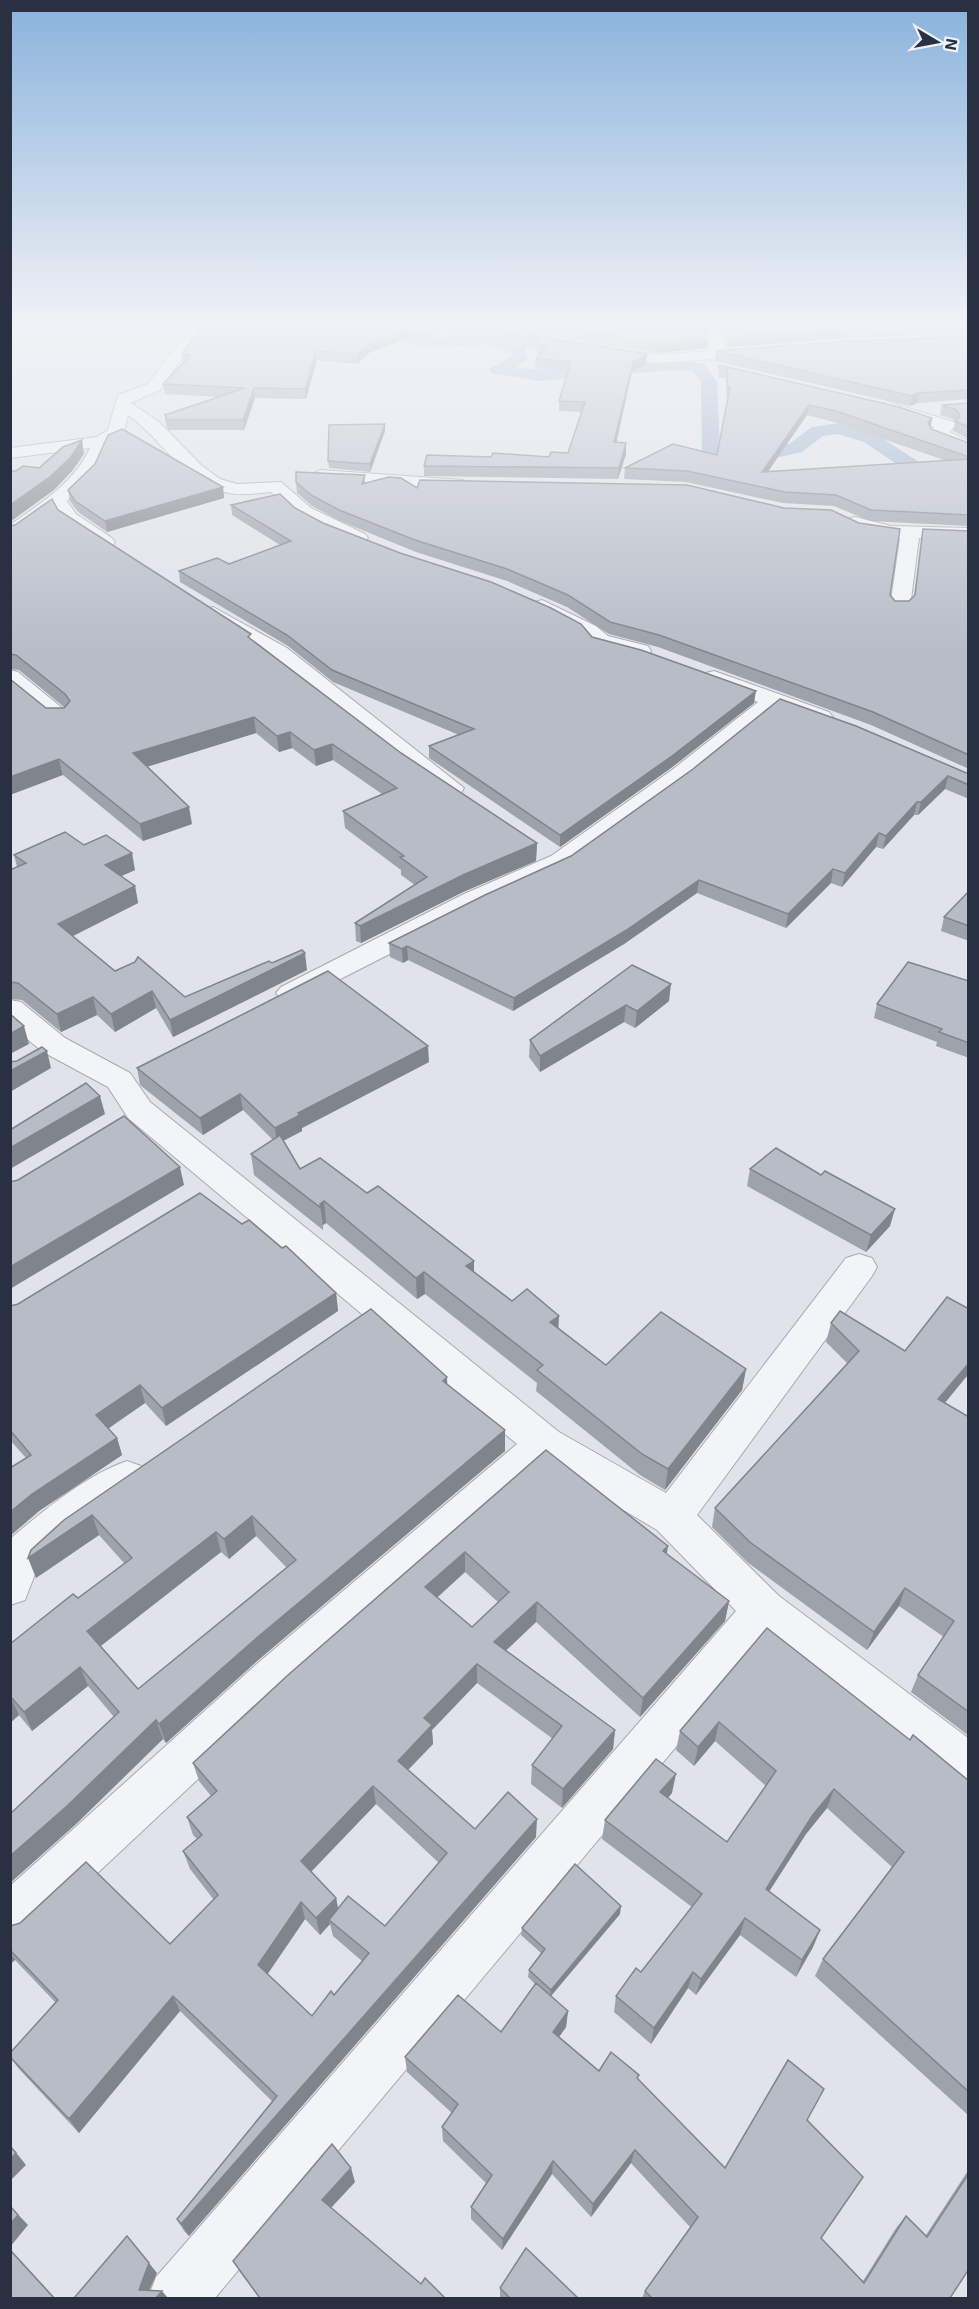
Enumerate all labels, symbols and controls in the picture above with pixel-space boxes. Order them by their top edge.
north arrow [907,12,967,72]
text: N [942,37,963,52]

